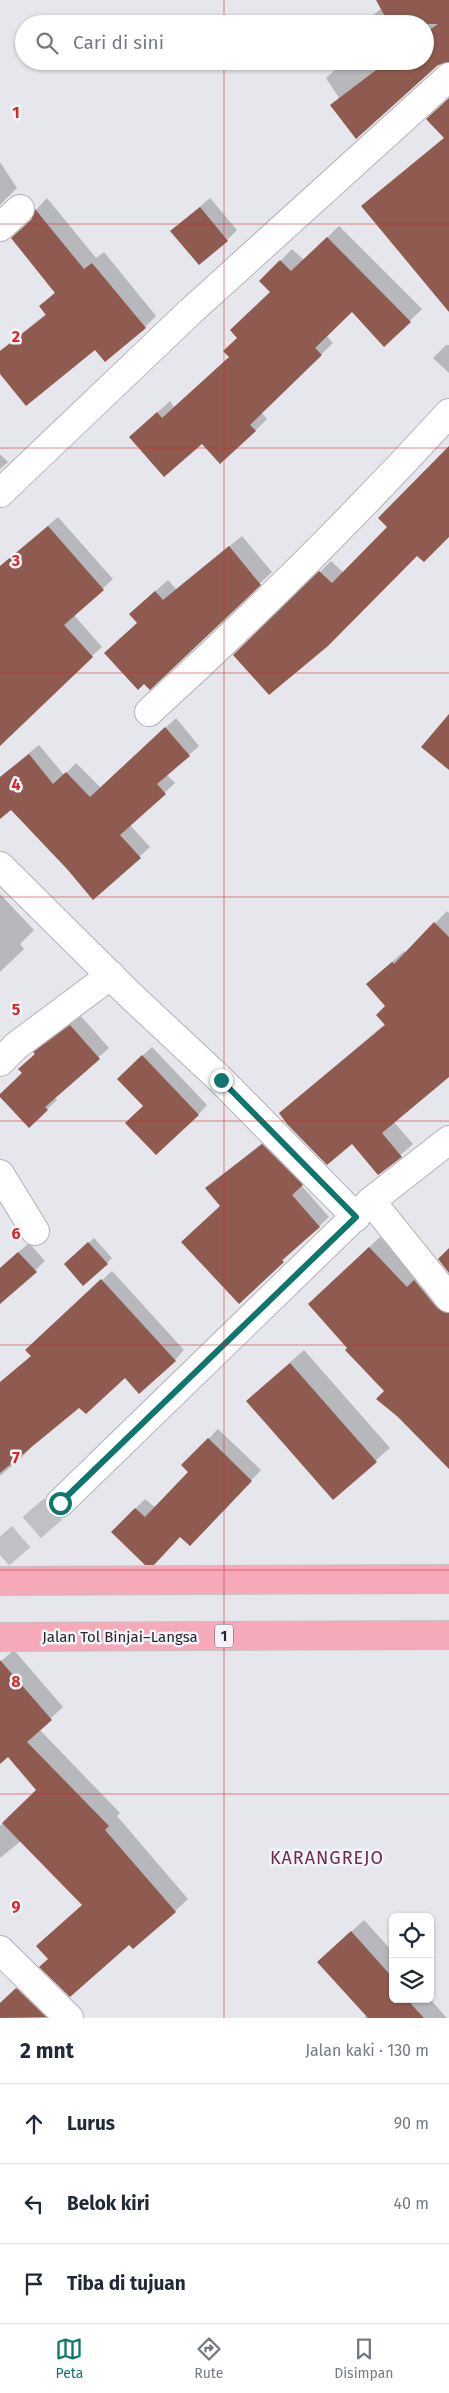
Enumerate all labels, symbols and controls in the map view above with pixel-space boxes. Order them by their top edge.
search box [15,15,434,70]
icon: search [33,29,61,57]
text: Cari di sini [73,31,164,54]
text: 1 [12,103,20,122]
text: 2 [12,327,20,346]
text: 3 [11,551,20,570]
text: 4 [11,775,21,794]
text: 5 [12,1000,21,1019]
route end [210,1069,233,1092]
text: 6 [11,1224,21,1243]
text: 7 [12,1448,20,1467]
route start [49,1492,72,1515]
road number: 1 [215,1624,233,1648]
street label: Jalan Tol Binjai–Langsa [42,1628,198,1646]
text: 8 [11,1672,21,1691]
district label: KARANGREJO [270,1847,384,1869]
text: 9 [12,1897,21,1916]
map controls [389,1913,434,2003]
button: locate [389,1913,434,1958]
button: layers [389,1958,434,2003]
text: 2 mnt [20,2038,74,2064]
text: Jalan kaki · 130 m [305,2041,429,2060]
icon: ahead [20,2110,48,2138]
text: Lurus [67,2112,115,2135]
text: 90 m [394,2114,429,2133]
icon: left [20,2190,48,2218]
text: Belok kiri [67,2192,150,2215]
text: 40 m [394,2194,429,2213]
icon: arrive [20,2270,48,2298]
text: Tiba di tujuan [67,2272,186,2295]
tab: Peta [55,2335,83,2382]
tab: Rute [194,2335,223,2382]
tab: Disimpan [334,2335,394,2382]

